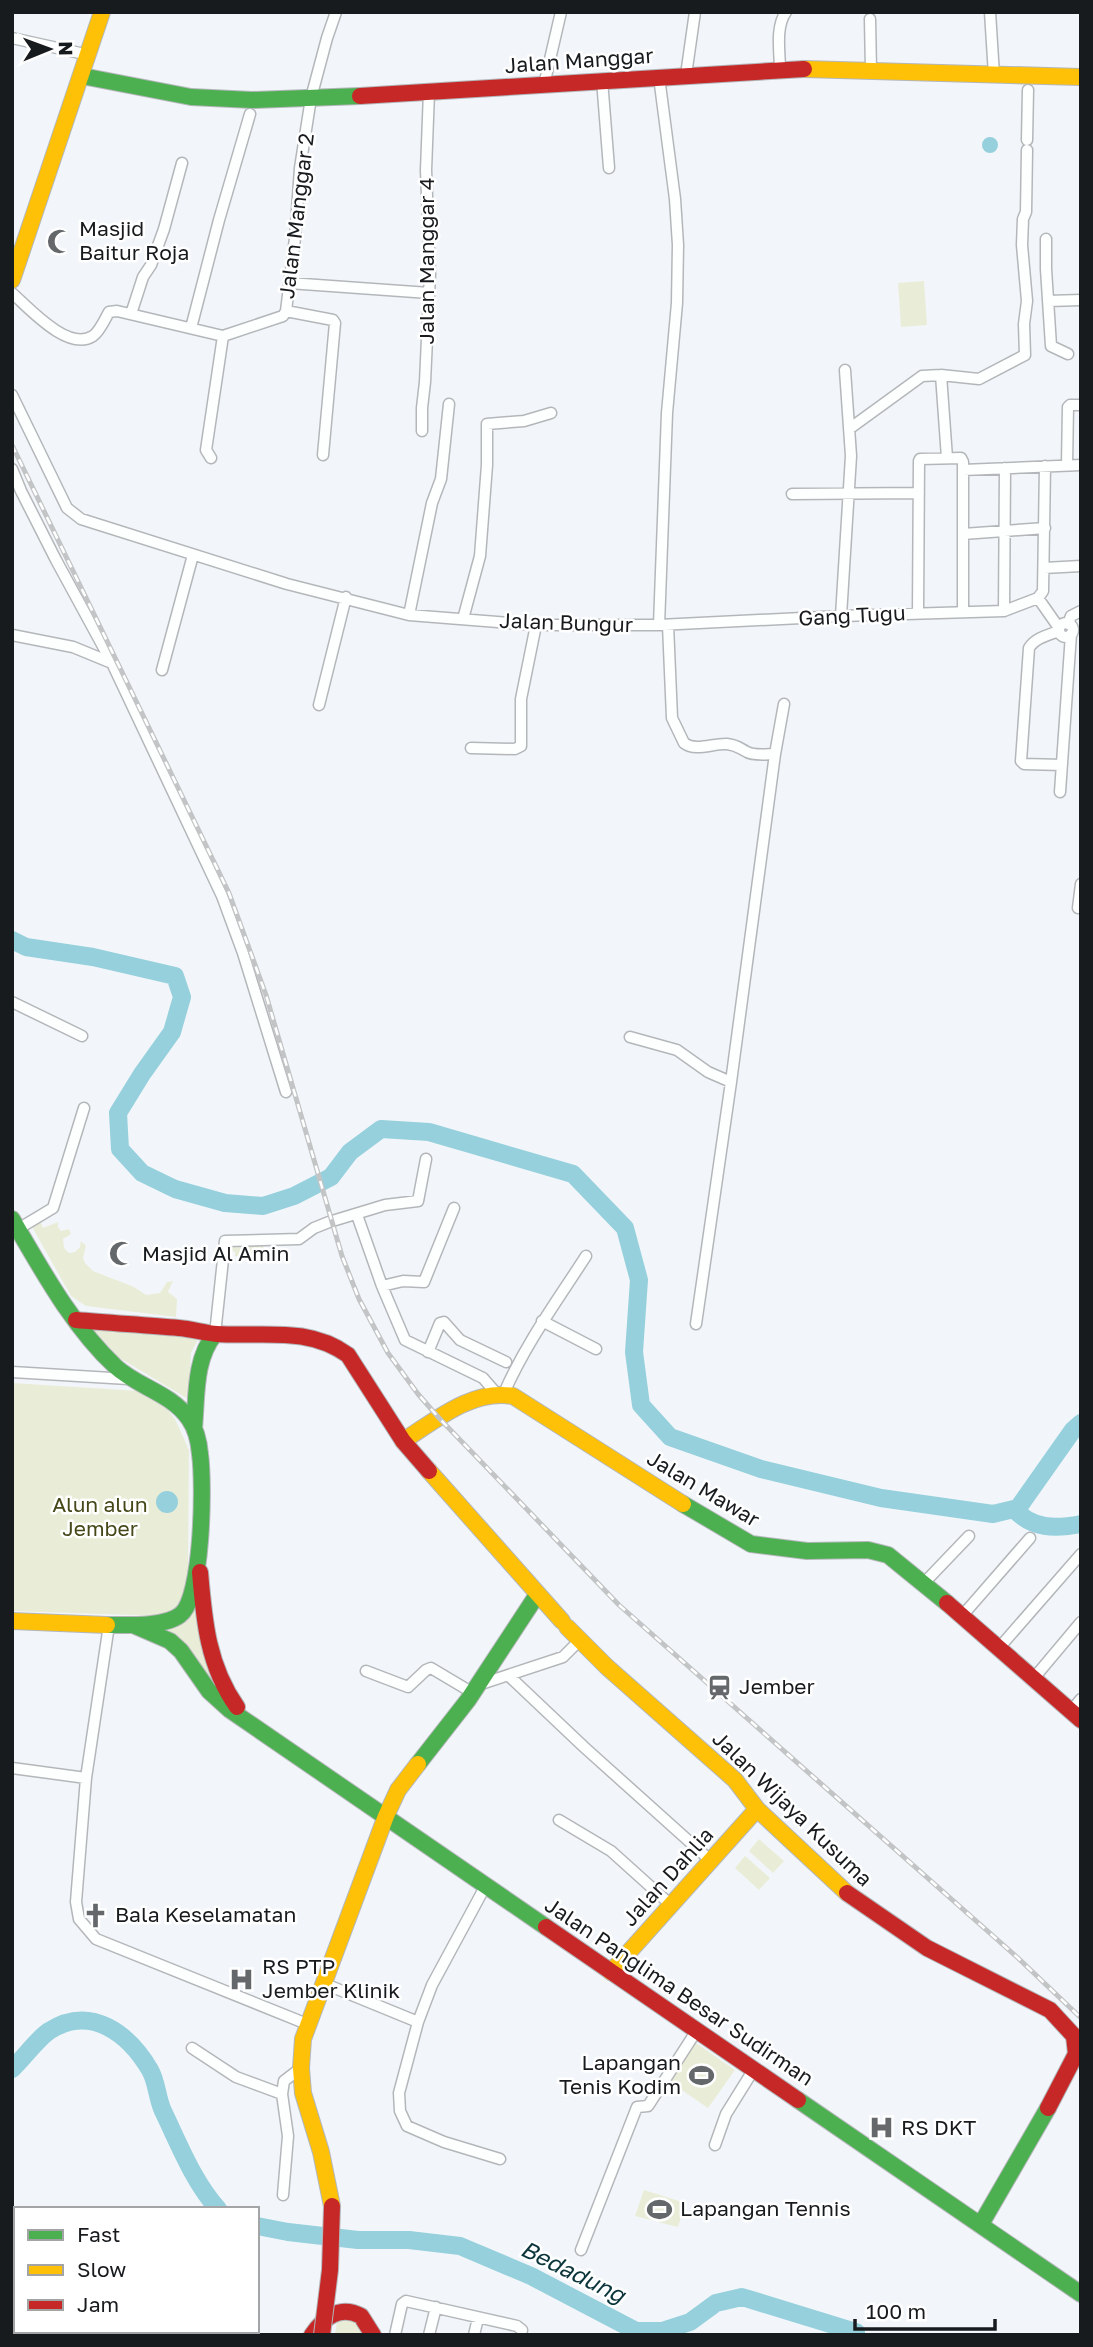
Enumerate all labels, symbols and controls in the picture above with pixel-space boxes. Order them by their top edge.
north arrow [14,14,84,84]
text: N [55,41,78,56]
street label: Jalan Manggar [504,42,654,78]
street label: Jalan Manggar 2 [273,132,319,300]
street label: Jalan Manggar 4 [413,177,439,345]
place label: Masjid Baitur Roja [79,215,189,265]
mosque icon: Masjid Baitur Roja [45,227,73,255]
street label: Gang Tugu [798,599,906,631]
street label: Jalan Bungur [499,607,633,637]
mosque icon: Masjid Al Amin [108,1240,136,1268]
place label: Masjid Al Amin [142,1240,289,1266]
street label: Jalan Mawar [643,1444,764,1532]
park label: Alun alun Jember [52,1491,148,1541]
station icon: Jember [705,1673,733,1701]
place label: Jember [739,1673,815,1699]
street label: Jalan Wijaya Kusuma [707,1725,878,1891]
street label: Jalan Dahlia [616,1822,718,1931]
street label: Jalan Panglima Besar Sudirman [540,1891,819,2091]
church icon: Bala Keselamatan [81,1901,109,1929]
place label: Bala Keselamatan [115,1901,296,1927]
place label: RS PTP Jember Klinik [262,1953,400,2003]
hospital icon: RS PTP Jember Klinik [228,1965,256,1993]
place label: Lapangan Tenis Kodim [559,2049,681,2099]
sports icon: Lapangan Tenis Kodim [687,2061,715,2089]
hospital icon: RS DKT [867,2114,895,2142]
place label: RS DKT [901,2114,976,2140]
sports icon: Lapangan Tennis [646,2195,674,2223]
place label: Lapangan Tennis [680,2195,851,2221]
legend [14,2207,259,2333]
text: Fast [77,2221,120,2247]
water label: Bedadung [517,2234,632,2309]
text: Slow [77,2256,126,2282]
scale bar [855,2288,995,2332]
text: Jam [77,2291,119,2317]
text: 100 m [866,2298,926,2324]

